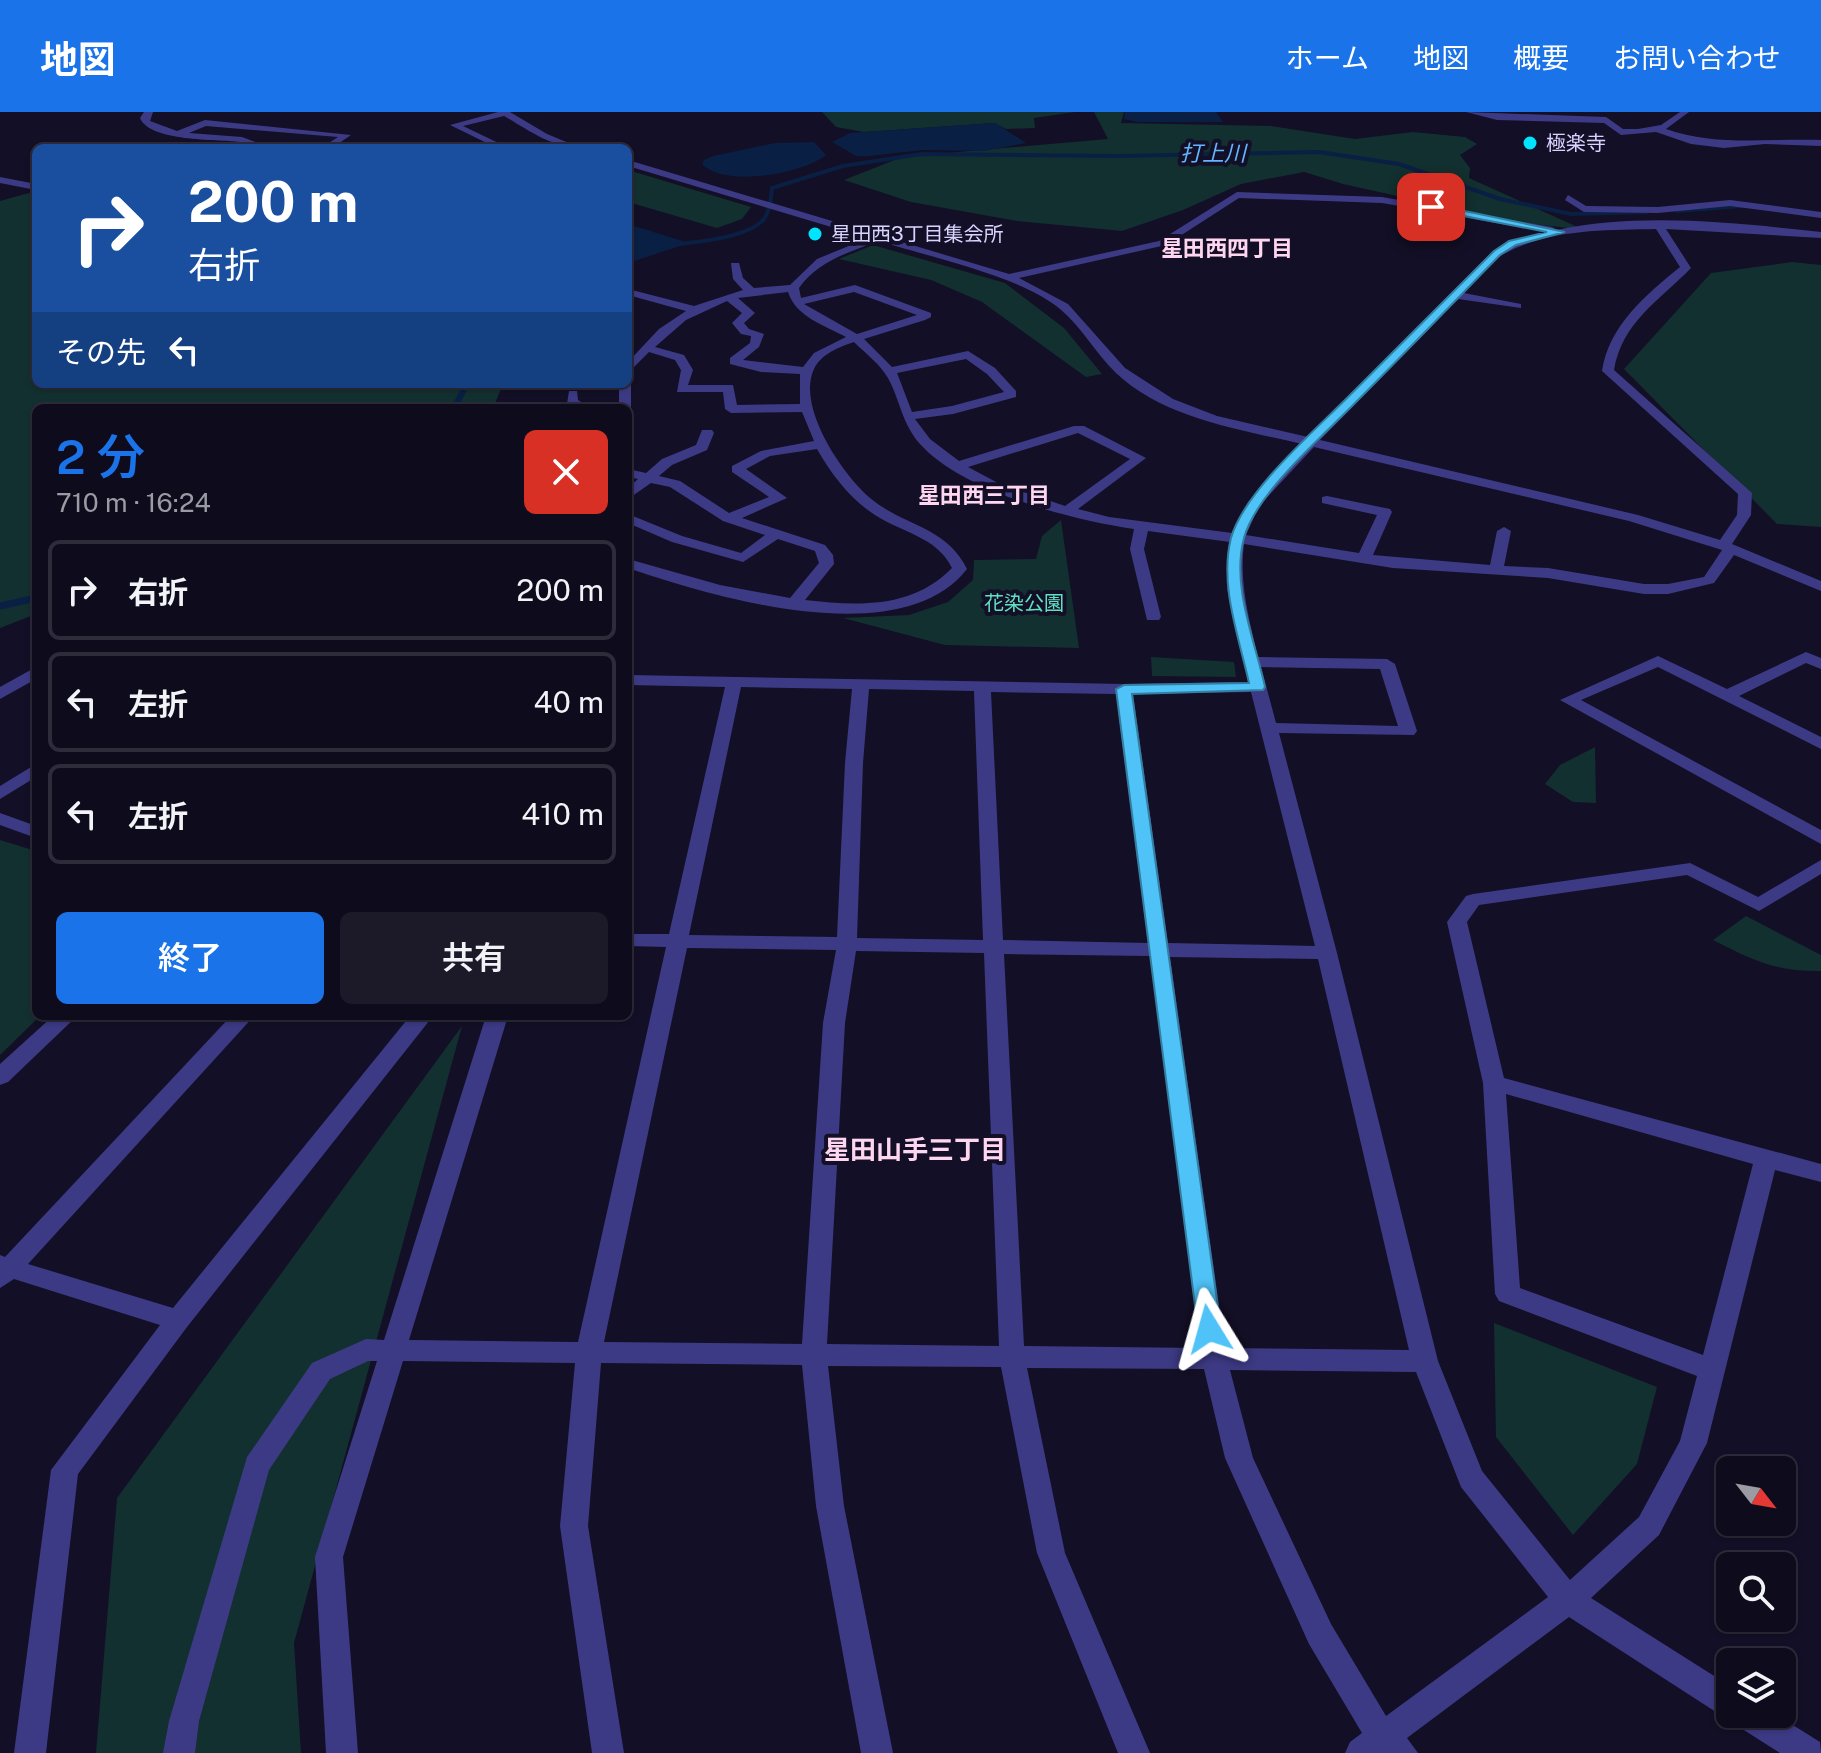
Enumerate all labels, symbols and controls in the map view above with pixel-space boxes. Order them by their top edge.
text: 地図 [40,37,116,82]
text: ホーム [1286,41,1369,74]
text: 地図 [1413,41,1469,74]
text: 概要 [1513,41,1569,74]
text: お問い合わせ [1613,41,1781,74]
place label: 極楽寺 [1546,131,1606,155]
marker: 極楽寺 [1521,134,1539,152]
water label: 打上川 [1180,140,1248,166]
text: 200 m [188,169,358,235]
pin [1397,173,1465,241]
icon: right [56,176,160,280]
icon: arrive [1409,185,1453,229]
place label: 星田西3丁目集会所 [831,222,1004,246]
marker: 星田西3丁目集会所 [806,225,824,243]
district label: 星田西四丁目 [1161,235,1293,261]
text: 右折 [188,244,260,286]
icon: left [162,328,206,372]
text: その先 [56,334,146,370]
text: 2 分 [56,428,145,485]
button: close [524,430,608,514]
district label: 星田西三丁目 [918,482,1050,508]
text: 710 m · 16:24 [56,487,211,518]
icon: right [60,568,104,612]
text: 200 m [516,572,604,608]
text: 右折 [128,574,188,610]
park label: 花染公園 [984,591,1064,615]
icon: left [60,680,104,724]
text: 40 m [534,684,604,720]
text: 左折 [128,686,188,722]
icon: left [60,792,104,836]
text: 410 m [521,796,604,832]
text: 左折 [128,798,188,834]
button: 終了 [56,912,324,1004]
button: 共有 [340,912,608,1004]
district label: 星田山手三丁目 [824,1134,1006,1165]
position arrow [1167,1287,1251,1371]
north arrow [1716,1456,1796,1536]
map controls [1716,1456,1796,1728]
button: search [1716,1552,1796,1632]
button: layers [1716,1648,1796,1728]

